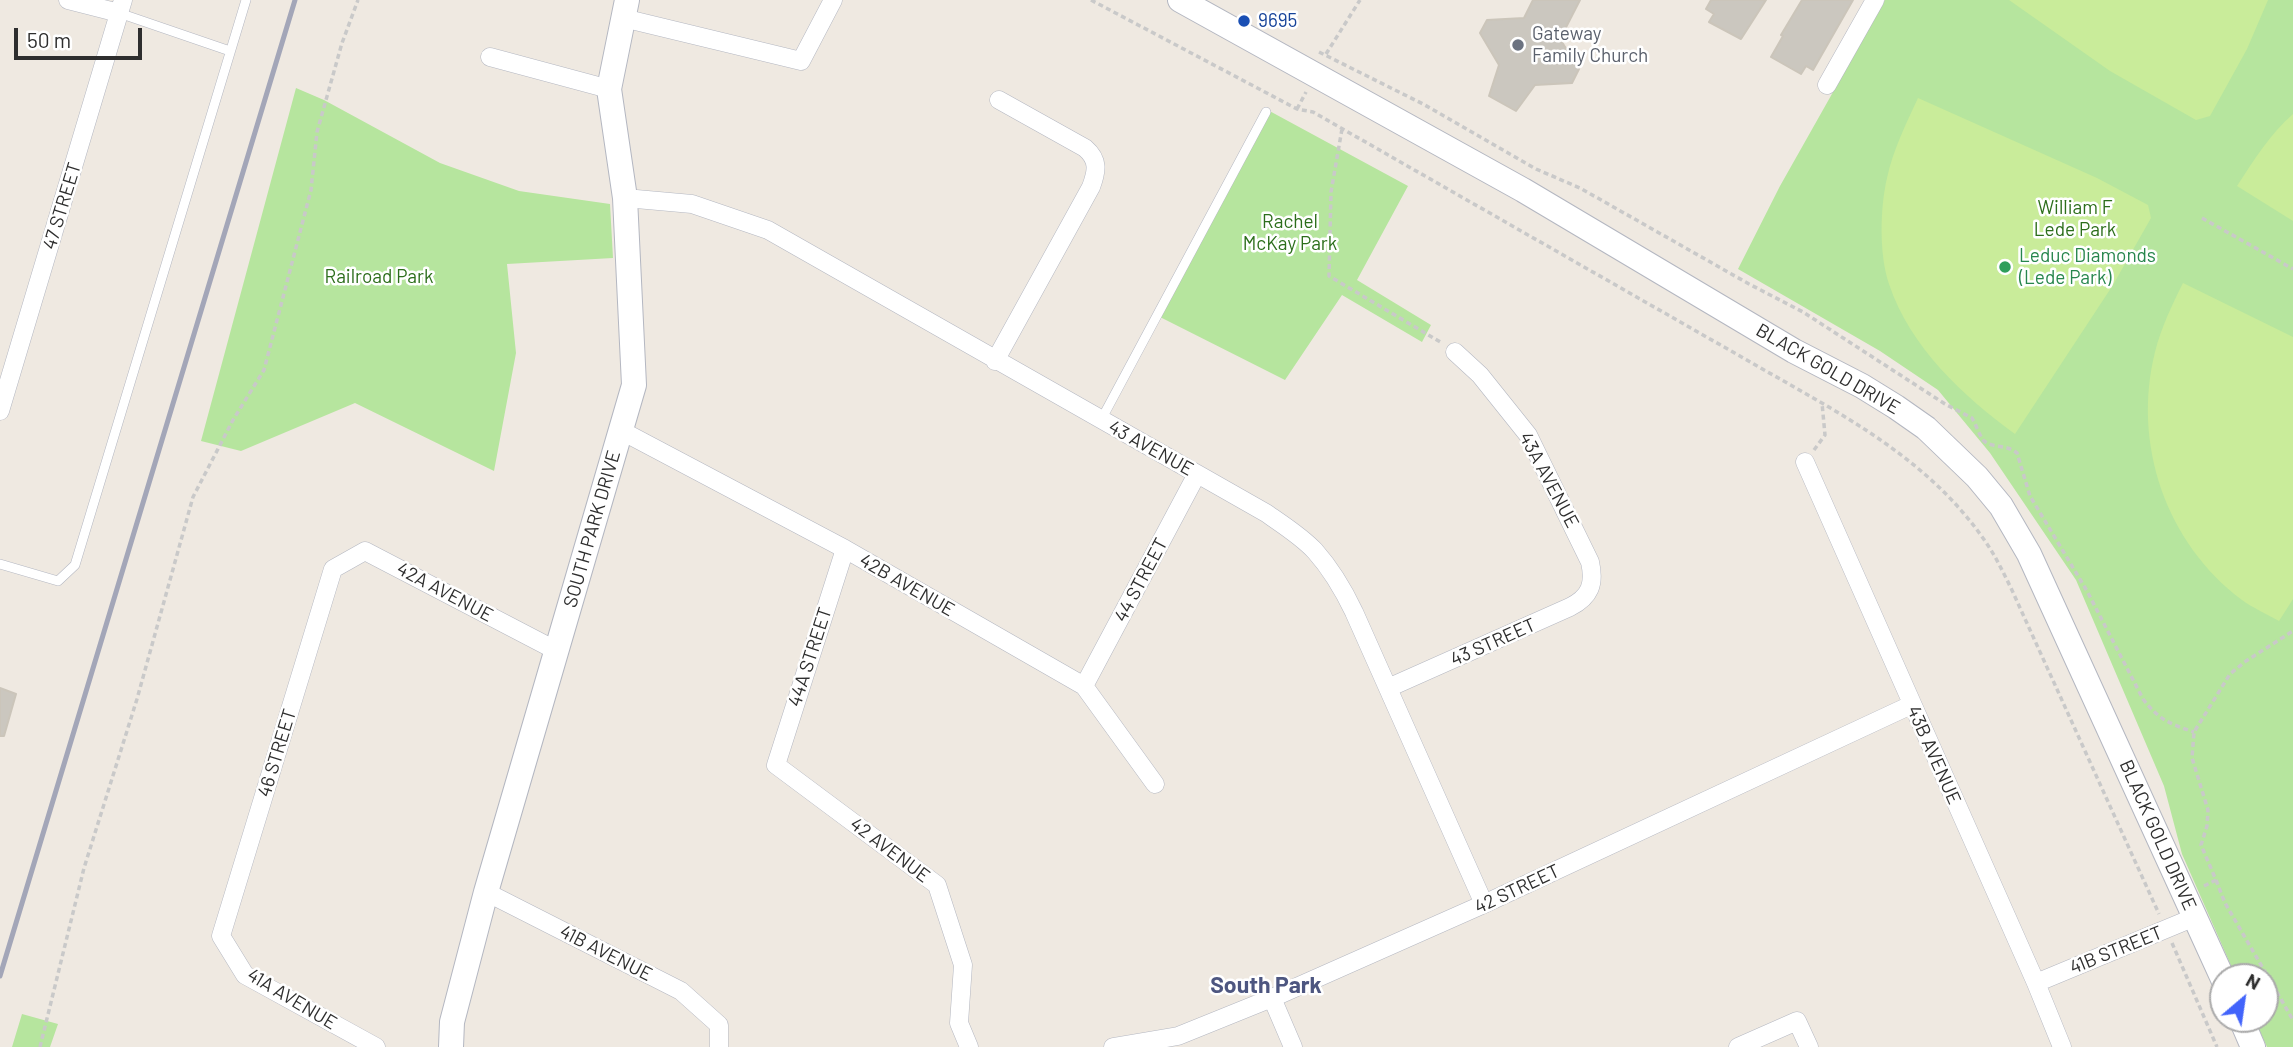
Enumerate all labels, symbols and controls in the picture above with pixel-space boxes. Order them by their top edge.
place label: 9695 [1258,10,1297,32]
marker: 9695 [1236,13,1252,29]
scale bar [18,14,145,58]
place label: Gateway Family Church [1532,23,1648,67]
text: 50 m [27,27,71,52]
marker: Gateway Family Church [1510,37,1526,53]
street label: 47 STREET [38,160,86,252]
park label: William F Lede Park [2034,197,2116,241]
park label: Rachel McKay Park [1243,211,1337,255]
place label: Leduc Diamonds (Lede Park) [2019,245,2156,289]
marker: Leduc Diamonds (Lede Park) [1997,259,2013,275]
park label: Railroad Park [325,266,433,288]
street label: BLACK GOLD DRIVE [1752,319,1904,419]
street label: 43 AVENUE [1104,415,1198,481]
street label: 43A AVENUE [1514,428,1584,532]
street label: SOUTH PARK DRIVE [559,448,625,610]
street label: 44 STREET [1109,534,1173,626]
street label: 42B AVENUE [855,549,959,621]
street label: 42A AVENUE [393,557,497,627]
street label: 44A STREET [783,604,837,710]
street label: 43 STREET [1447,613,1539,671]
street label: 43B AVENUE [1902,702,1966,808]
street label: 46 STREET [253,706,301,800]
street label: BLACK GOLD DRIVE [2115,756,2201,914]
street label: 42 AVENUE [846,813,934,887]
street label: 42 STREET [1471,859,1563,919]
street label: 41B AVENUE [556,920,656,986]
street label: 41B STREET [2066,921,2166,979]
street label: 41A AVENUE [243,963,341,1035]
north arrow [2209,963,2279,1033]
text: N [2242,968,2265,994]
district label: South Park [1210,971,1322,999]

